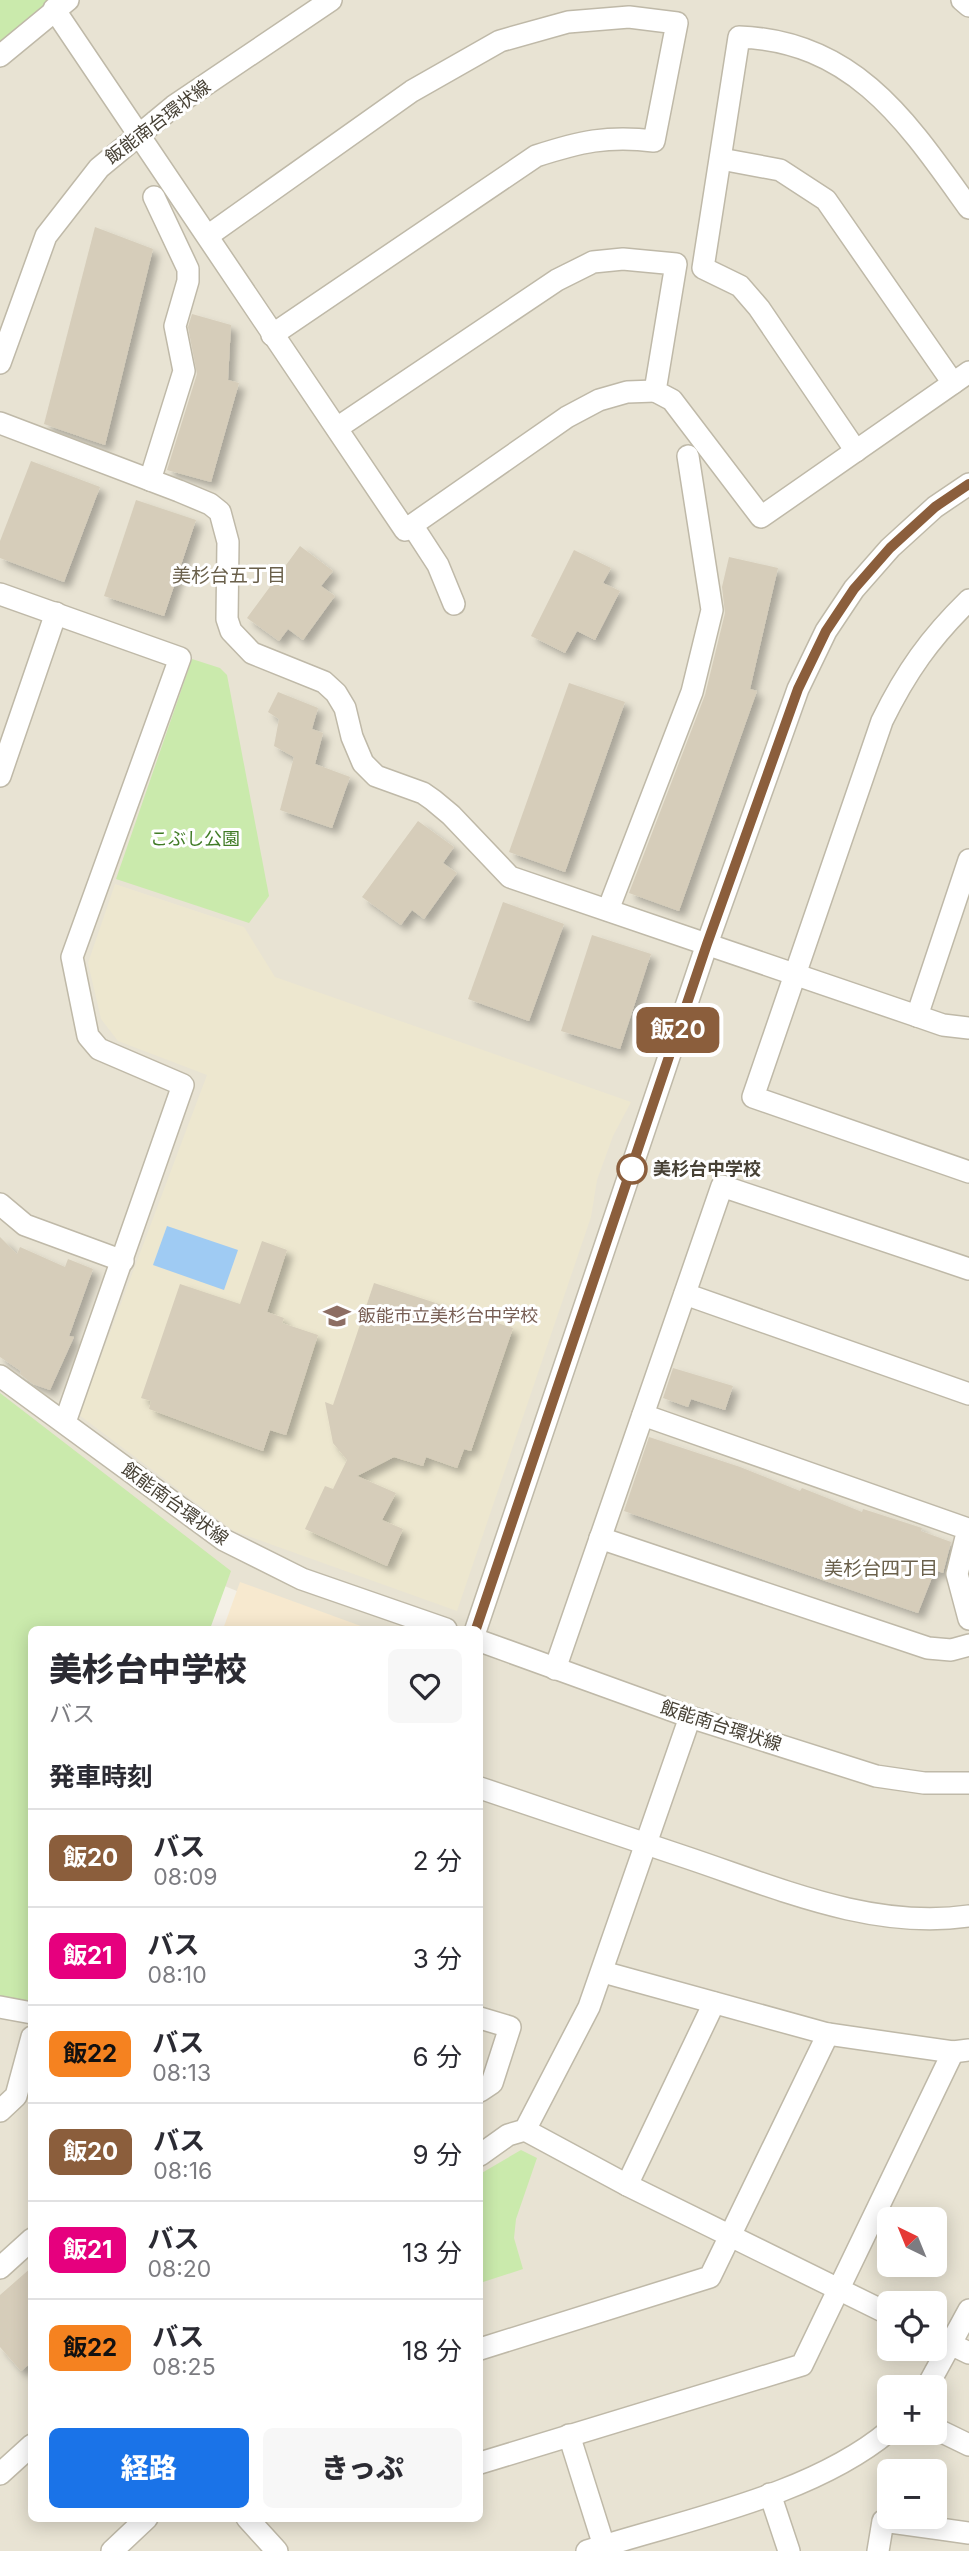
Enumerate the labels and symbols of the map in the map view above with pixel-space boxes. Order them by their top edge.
street label: 飯能南台環状線 [101,75,214,168]
district label: 美杉台五丁目 [172,564,286,587]
park label: こぶし公園 [150,828,240,849]
line badge: 飯20 [638,1007,718,1053]
marker: 美杉台中学校 [617,1154,647,1184]
place label: 美杉台中学校 [653,1158,761,1179]
school or university icon: 飯能市立美杉台中学校 [322,1301,352,1331]
place label: 飯能市立美杉台中学校 [358,1305,538,1326]
street label: 飯能南台環状線 [118,1458,232,1549]
district label: 美杉台四丁目 [824,1557,938,1580]
street label: 飯能南台環状線 [658,1696,784,1755]
north arrow [877,2207,947,2277]

